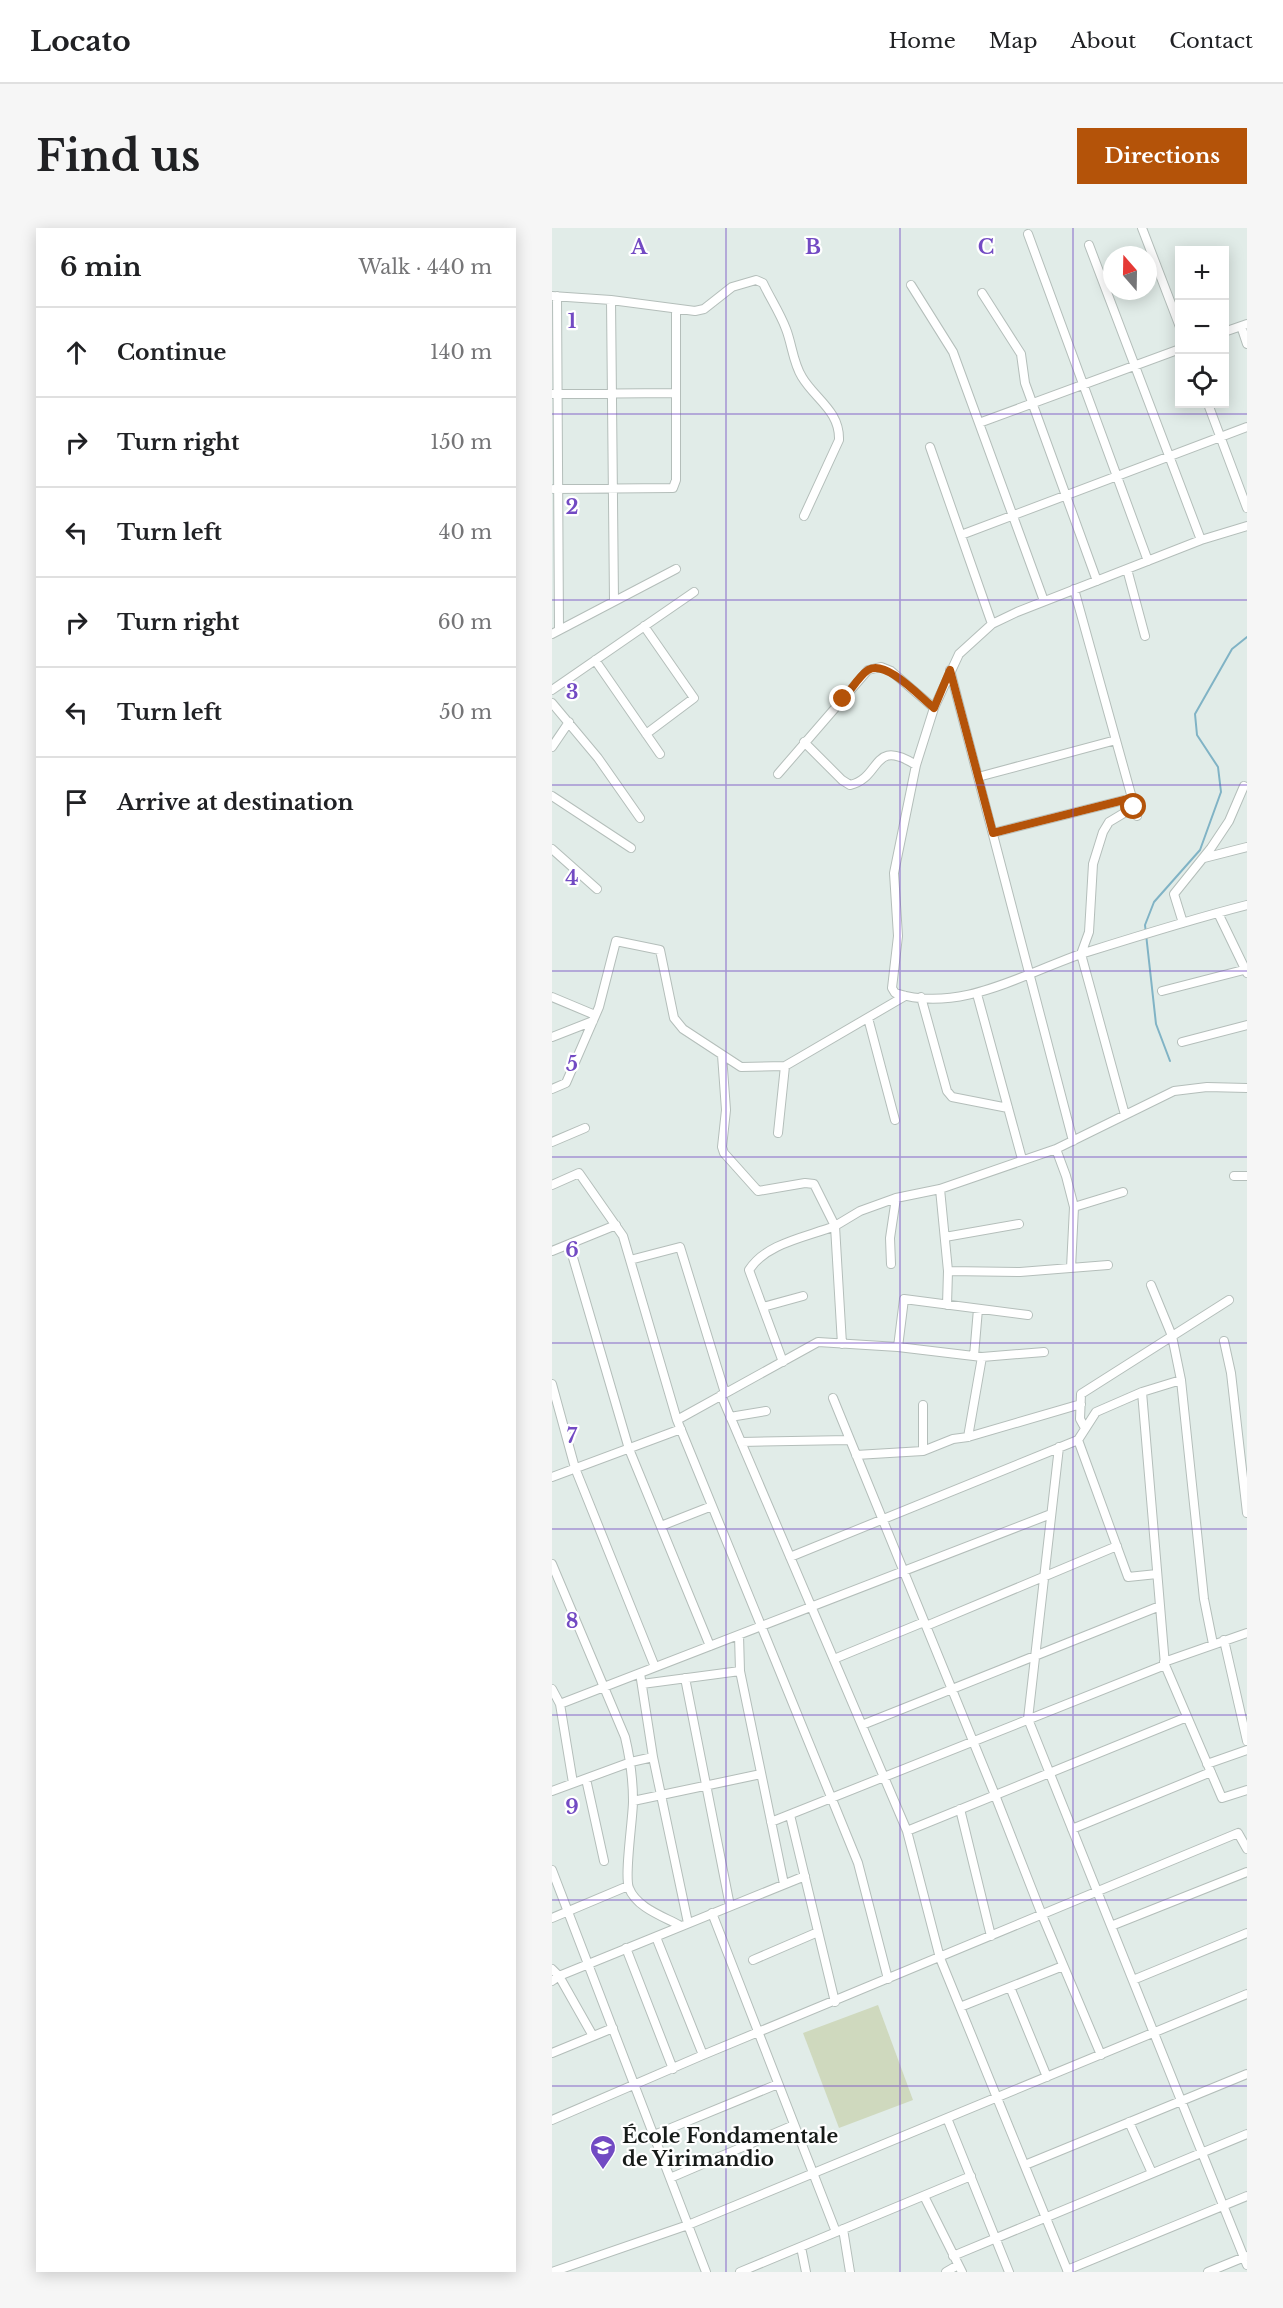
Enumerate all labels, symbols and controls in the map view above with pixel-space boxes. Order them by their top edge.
text: Locato [30,24,131,59]
text: Home [889,28,956,54]
text: Map [989,28,1037,54]
text: About [1070,28,1136,54]
text: Contact [1169,28,1253,54]
button: Directions [1077,128,1247,184]
text: Find us [36,130,200,182]
text: A [630,235,648,259]
text: B [805,235,821,259]
text: C [978,235,994,259]
north arrow [1103,246,1157,300]
map controls [1175,246,1229,408]
button: + [1175,246,1229,300]
text: 6 min [60,251,141,283]
text: Walk · 440 m [359,255,492,279]
button: − [1175,300,1229,354]
text: 1 [568,309,577,333]
icon: ahead [60,336,93,369]
text: Continue [117,339,226,366]
text: 140 m [430,340,492,364]
button: locate [1175,354,1229,408]
icon: right [60,426,93,459]
text: Turn right [117,429,239,456]
text: 150 m [430,430,492,454]
text: 2 [565,495,579,519]
icon: left [60,516,93,549]
text: Turn left [117,519,222,546]
text: 40 m [439,520,492,544]
icon: right [60,606,93,639]
text: Turn right [117,609,239,636]
text: 60 m [438,610,492,634]
text: 3 [566,680,578,704]
route end [829,685,855,711]
icon: left [60,696,93,729]
text: Turn left [117,699,222,726]
text: 50 m [439,700,492,724]
icon: arrive [60,786,93,819]
text: Arrive at destination [117,789,354,816]
route start [1120,793,1146,819]
text: 4 [565,866,579,890]
text: 5 [566,1052,578,1076]
text: 6 [565,1238,579,1262]
text: 7 [567,1424,578,1448]
text: 8 [566,1609,578,1633]
text: 9 [565,1795,579,1819]
place label: École Fondamentale de Yirimandio [622,2123,838,2171]
school or university icon: École Fondamentale de Yirimandio [588,2133,618,2171]

